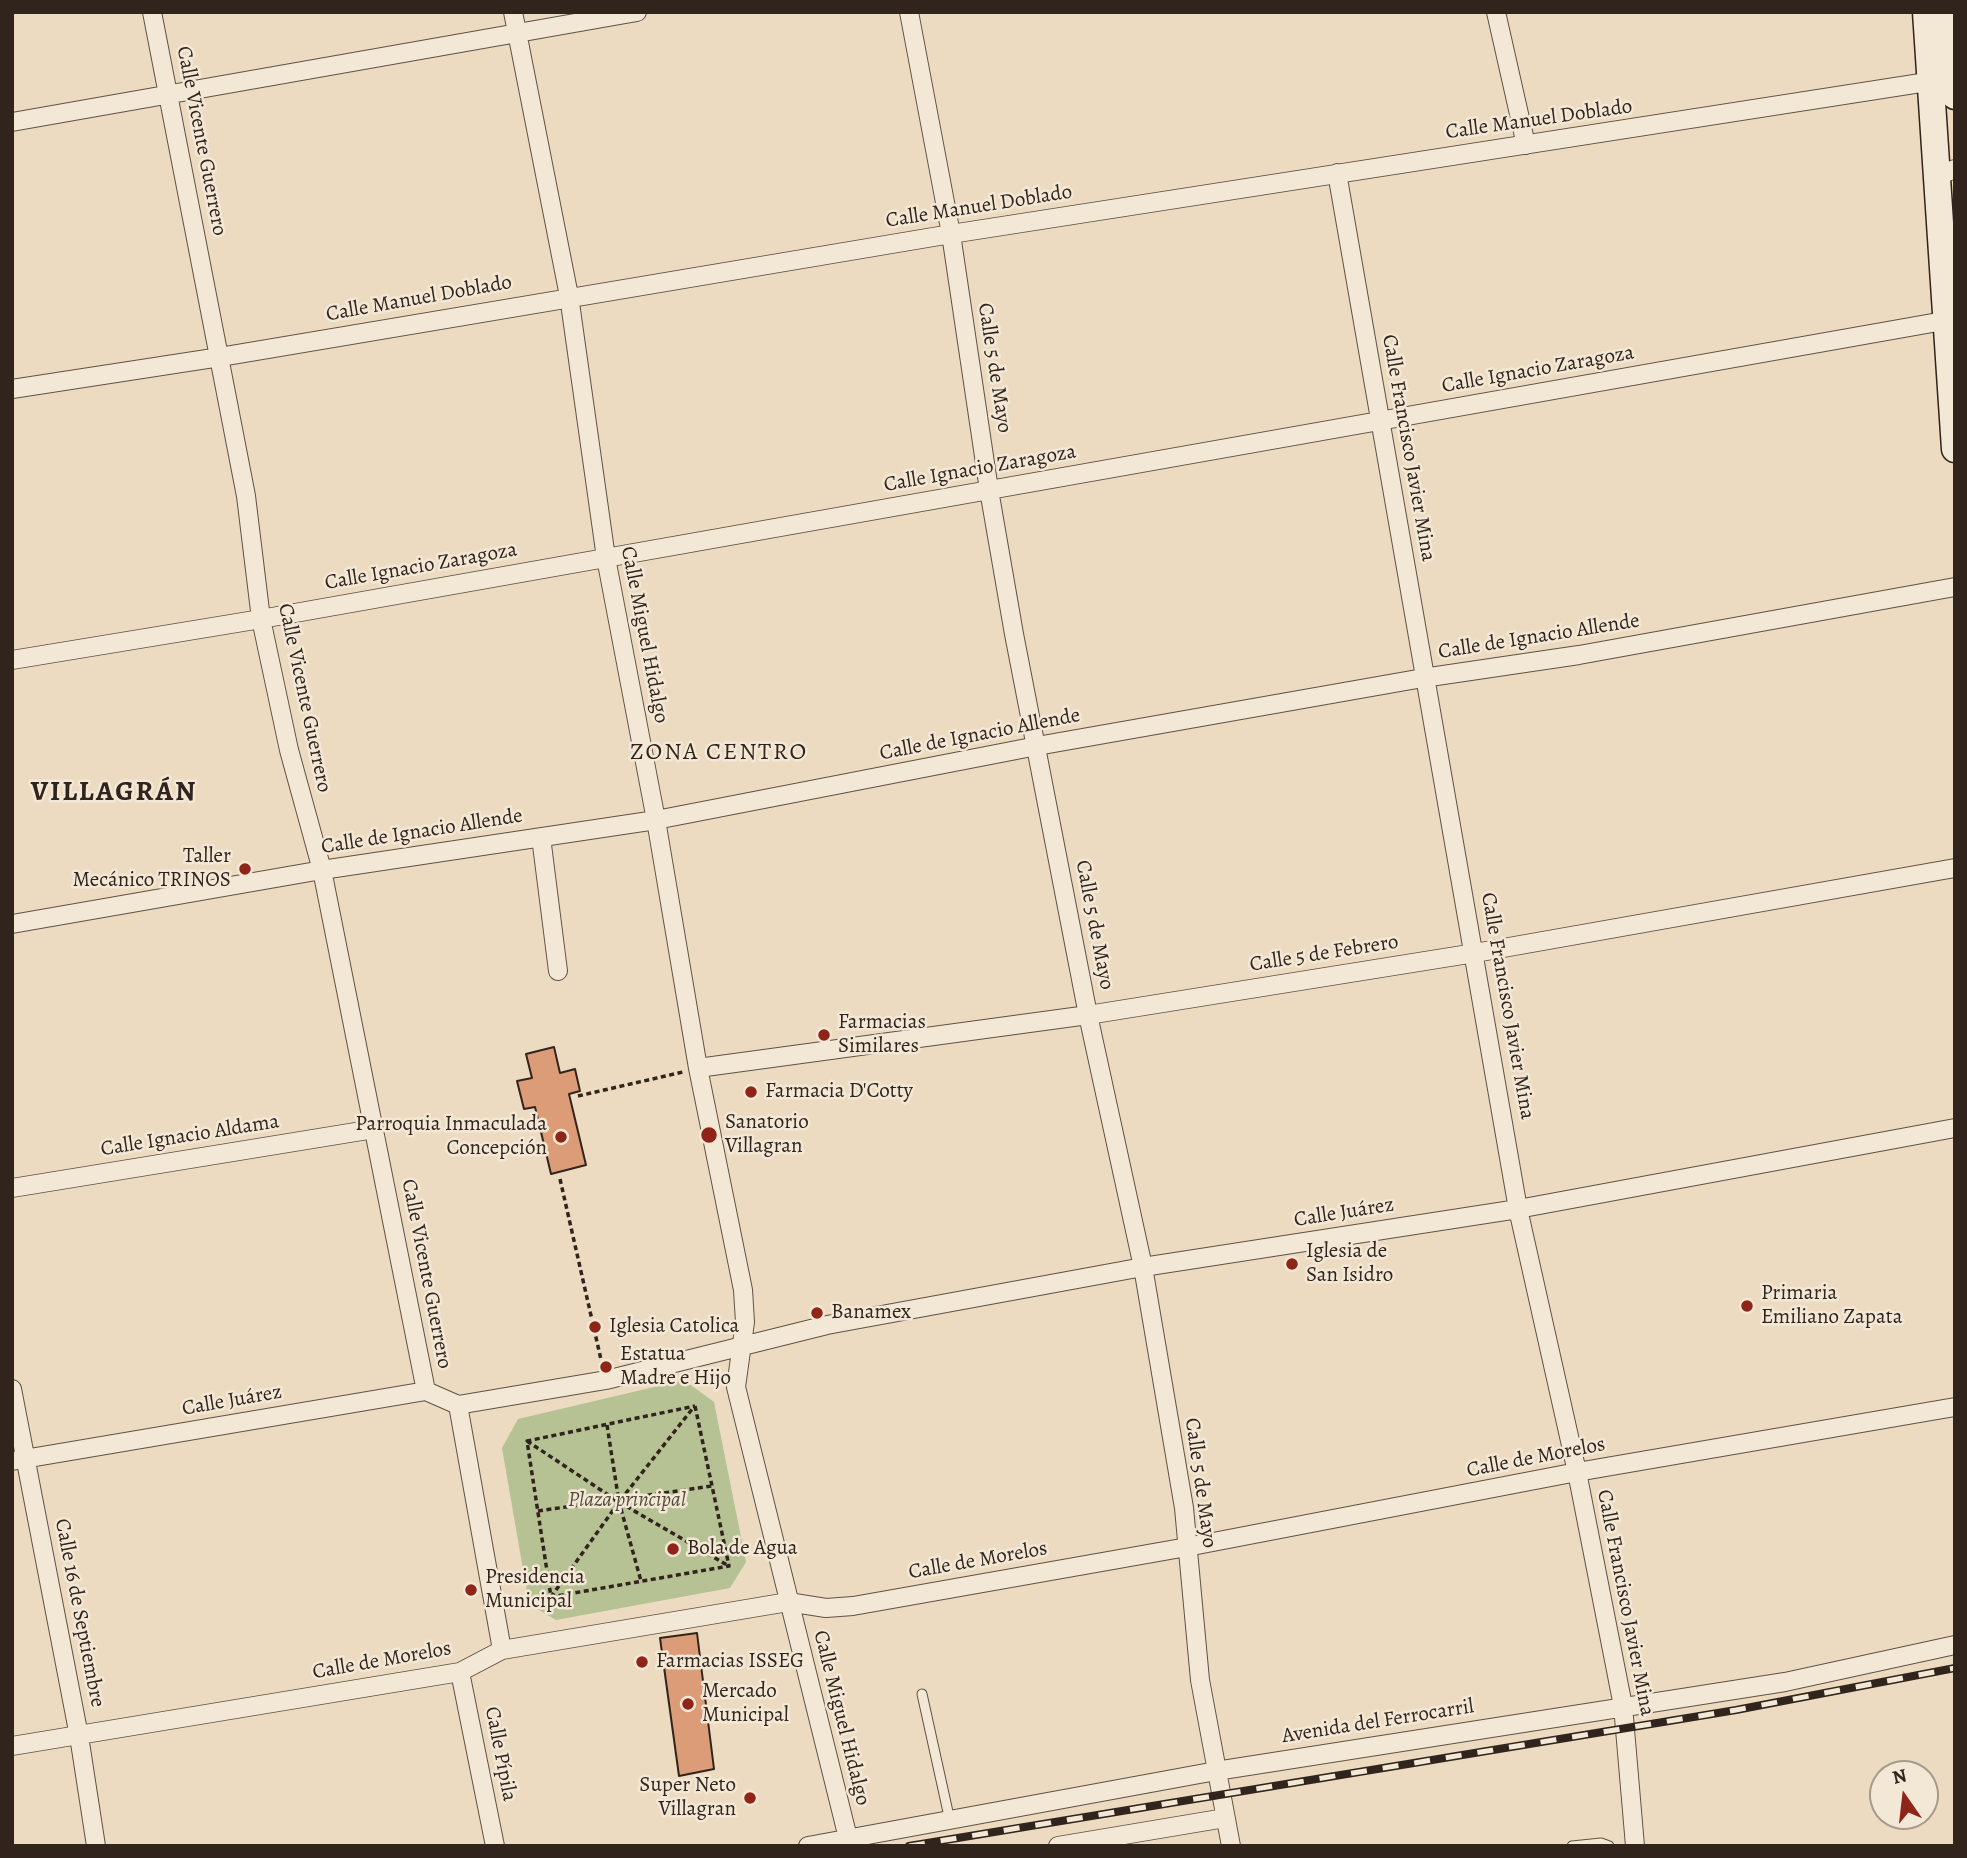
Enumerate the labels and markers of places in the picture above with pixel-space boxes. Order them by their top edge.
place label: Taller Mecánico TRINOS [72,844,231,894]
marker: Taller Mecánico TRINOS [237,861,253,877]
place label: Farmacias Similares [838,1010,926,1060]
marker: Farmacias Similares [816,1027,832,1043]
place label: Farmacia D'Cotty [765,1079,913,1105]
marker: Farmacia D'Cotty [743,1084,759,1100]
place label: Sanatorio Villagran [725,1110,809,1160]
place label: Parroquia Inmaculada Concepción [355,1112,547,1162]
marker: Sanatorio Villagran [699,1125,719,1145]
marker: Parroquia Inmaculada Concepción [553,1129,569,1145]
place label: Iglesia de San Isidro [1306,1239,1393,1289]
marker: Iglesia de San Isidro [1284,1256,1300,1272]
place label: Primaria Emiliano Zapata [1761,1281,1902,1331]
marker: Primaria Emiliano Zapata [1739,1298,1755,1314]
place label: Banamex [831,1300,911,1326]
marker: Banamex [809,1305,825,1321]
place label: Iglesia Catolica [609,1314,739,1340]
marker: Iglesia Catolica [587,1319,603,1335]
place label: Estatua Madre e Hijo [620,1342,731,1392]
marker: Estatua Madre e Hijo [598,1359,614,1375]
place label: Bola de Agua [687,1536,798,1562]
marker: Bola de Agua [665,1541,681,1557]
place label: Presidencia Municipal [485,1565,585,1615]
marker: Presidencia Municipal [463,1582,479,1598]
place label: Farmacias ISSEG [656,1649,804,1675]
marker: Farmacias ISSEG [634,1654,650,1670]
place label: Mercado Municipal [702,1679,789,1729]
marker: Mercado Municipal [680,1696,696,1712]
place label: Super Neto Villagran [639,1773,736,1823]
marker: Super Neto Villagran [742,1790,758,1806]

